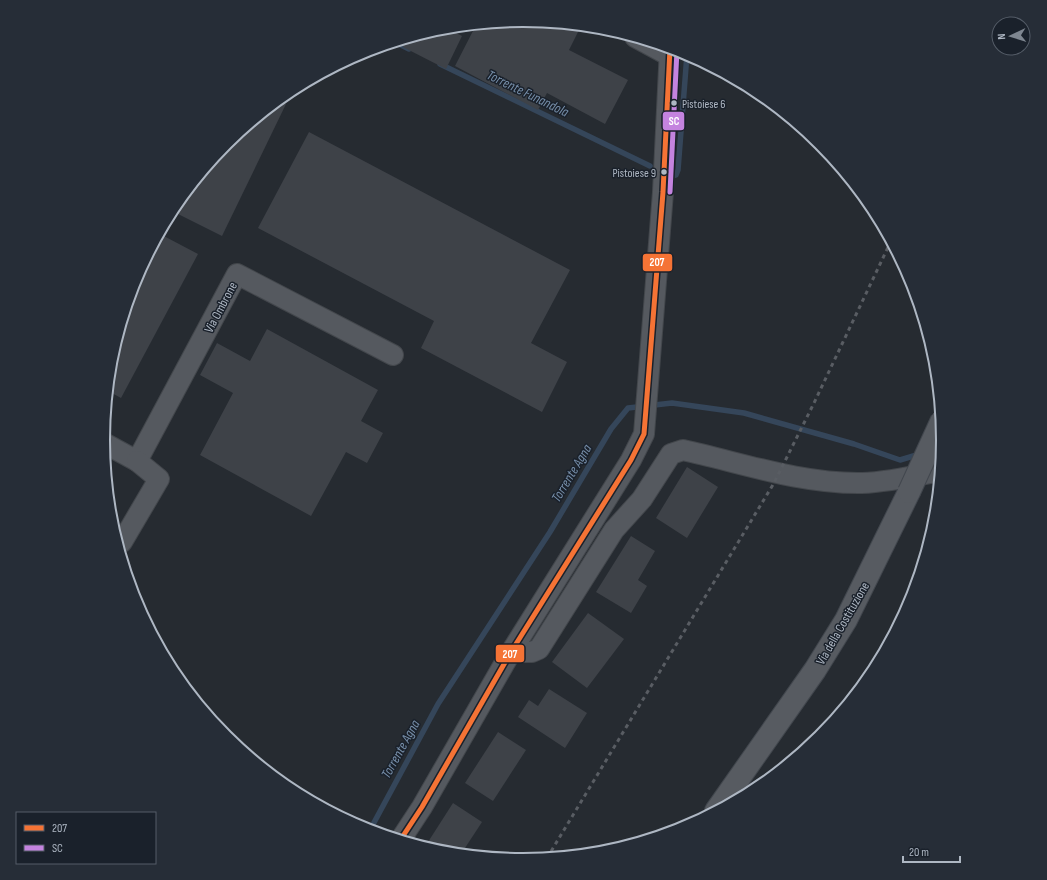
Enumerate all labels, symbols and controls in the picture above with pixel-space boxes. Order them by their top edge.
north arrow [991,16,1031,56]
text: N [995,33,1008,40]
water label: Torrente Funandola [484,66,572,121]
place label: Pistoiese 6 [682,97,726,112]
marker: Pistoiese 6 [669,98,679,108]
line badge: SC [662,111,685,131]
text: SC [669,115,680,128]
place label: Pistoiese 9 [612,166,656,181]
marker: Pistoiese 9 [659,167,669,177]
line badge: 207 [642,253,673,272]
text: 207 [650,256,665,269]
street label: Via Ombrone [201,279,241,336]
water label: Torrente Agna [548,441,595,505]
street label: Via della Costituzione [813,579,873,668]
line badge: 207 [495,644,525,663]
text: 207 [503,648,518,661]
water label: Torrente Agna [377,717,424,782]
legend [16,812,156,864]
text: 207 [52,821,67,836]
scale bar [903,838,960,864]
text: SC [52,841,63,856]
text: 20 m [909,845,929,860]

